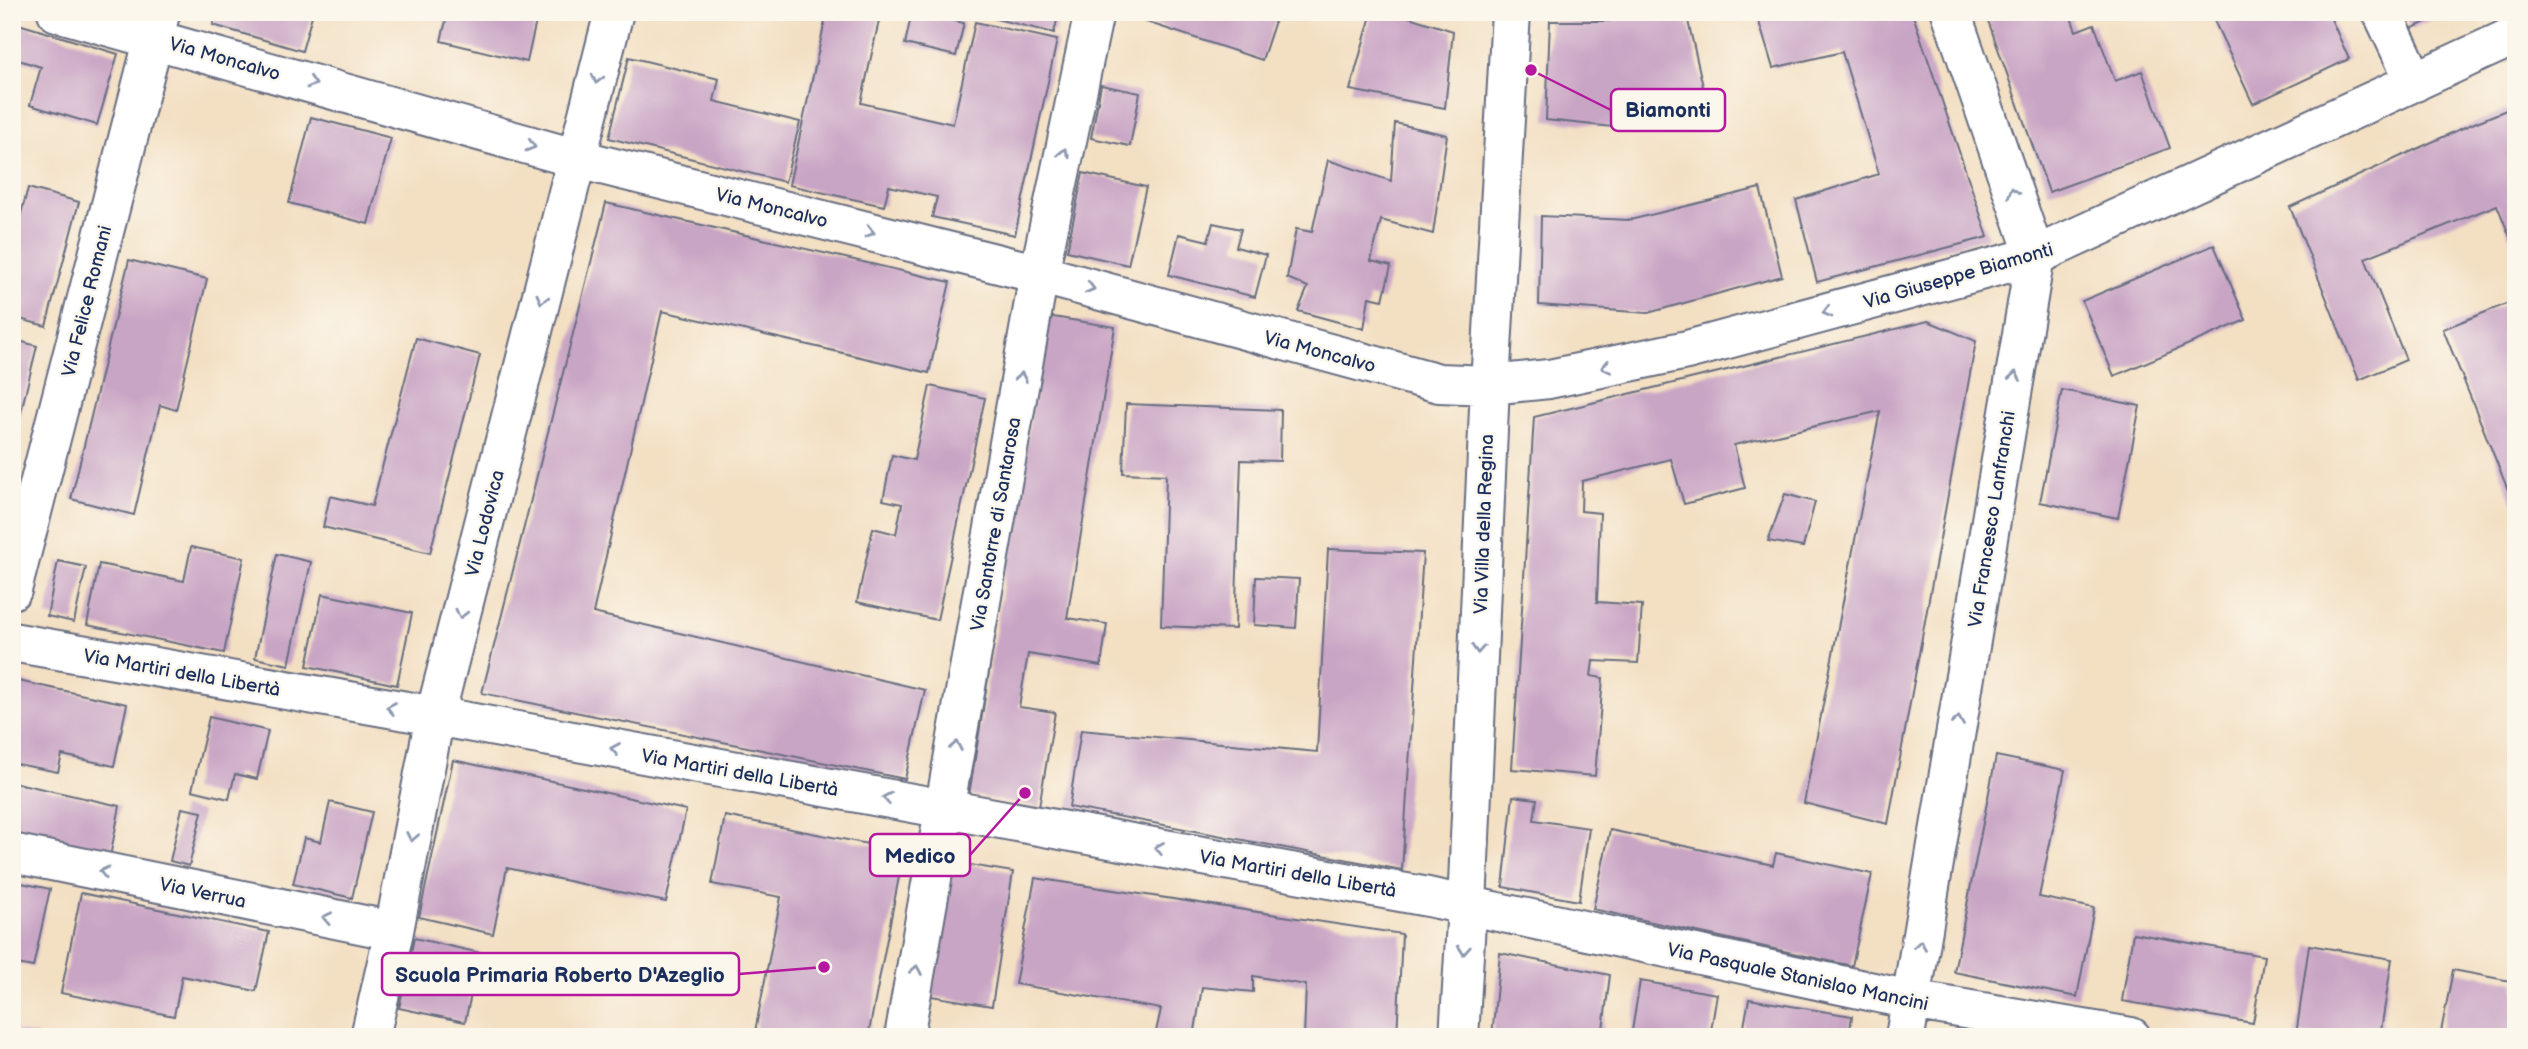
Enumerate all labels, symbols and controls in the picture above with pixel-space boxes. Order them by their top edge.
street label: Via Moncalvo [166,33,283,86]
one-way arrow [591,72,606,84]
one-way arrow [306,75,318,90]
callout: Biamonti [1611,89,1725,131]
text: Biamonti [1625,98,1711,123]
one-way arrow [524,137,536,152]
one-way arrow [1056,147,1071,159]
street label: Via Moncalvo [713,183,830,233]
one-way arrow [2007,186,2021,198]
street label: Via Felice Romani [58,223,117,379]
one-way arrow [864,224,876,238]
street label: Via Giuseppe Biamonti [1861,238,2056,315]
one-way arrow [1084,280,1096,294]
one-way arrow [536,293,550,305]
one-way arrow [1821,304,1833,319]
street label: Via Moncalvo [1261,326,1378,378]
one-way arrow [1600,359,1612,374]
one-way arrow [2007,370,2022,382]
one-way arrow [1013,371,1028,383]
street label: Via Francesco Lanfranchi [1964,409,2021,629]
street label: Via Santorre di Santarosa [966,415,1027,633]
street label: Via Villa della Regina [1470,434,1499,614]
street label: Via Lodovica [461,468,510,579]
one-way arrow [455,608,469,620]
one-way arrow [1470,644,1485,655]
street label: Via Martiri della Libertà [81,645,282,702]
one-way arrow [385,701,397,716]
one-way arrow [1950,715,1965,727]
one-way arrow [948,740,963,751]
one-way arrow [609,742,621,757]
street label: Via Martiri della Libertà [639,745,840,802]
one-way arrow [881,792,893,807]
one-way arrow [405,831,420,842]
callout: Medico [870,834,970,876]
one-way arrow [1153,841,1165,856]
text: Medico [884,844,956,869]
street label: Via Martiri della Libertà [1197,846,1398,903]
one-way arrow [98,865,110,880]
street label: Via Verrua [157,873,248,914]
one-way arrow [321,911,333,926]
street label: Via Pasquale Stanislao Mancini [1665,939,1930,1016]
one-way arrow [1912,939,1927,951]
one-way arrow [1457,945,1472,956]
callout: Scuola Primaria Roberto D'Azeglio [382,953,739,995]
text: Scuola Primaria Roberto D'Azeglio [395,963,725,988]
one-way arrow [908,964,923,975]

